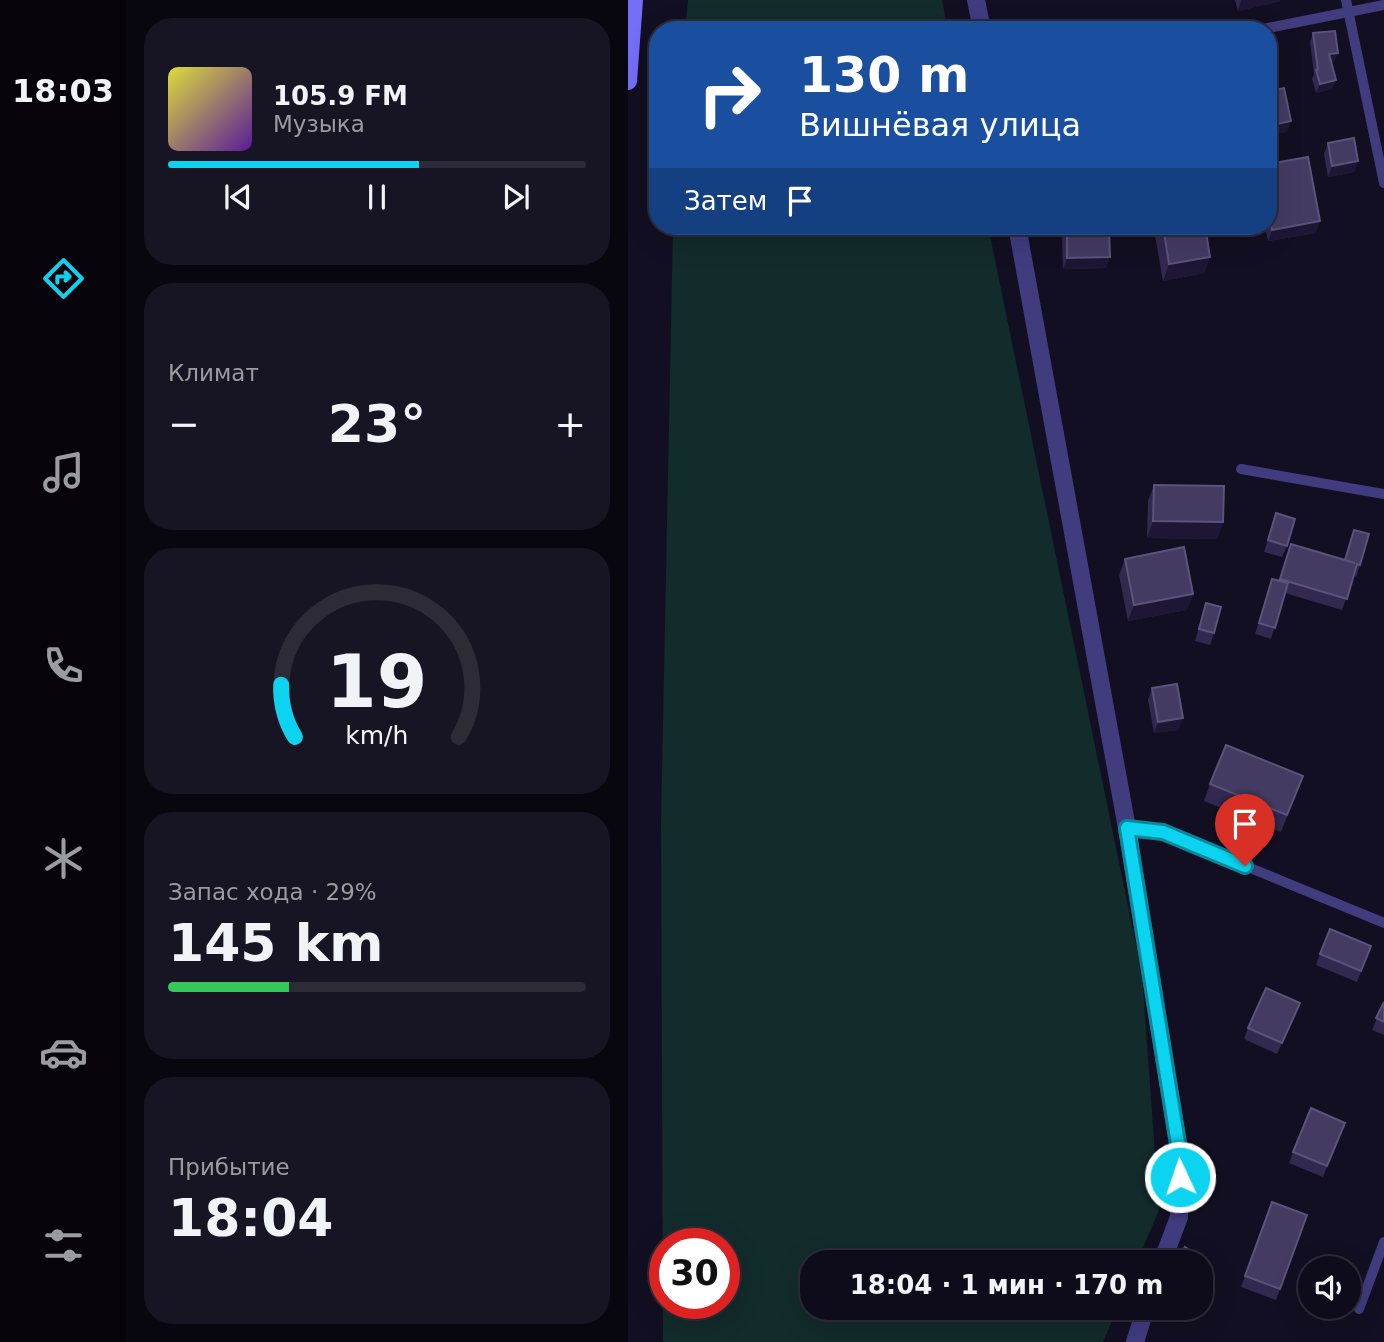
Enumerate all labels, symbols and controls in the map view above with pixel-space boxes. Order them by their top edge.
text: 130 m [799,47,969,104]
icon: right [684,49,775,140]
text: 18:03 [12,72,114,110]
text: 105.9 FM [273,81,408,111]
text: Вишнёвая улица [799,106,1081,144]
text: Музыка [273,111,365,137]
icon: previous [219,178,257,216]
icon: pause [358,178,396,216]
icon: next [497,178,535,216]
icon: arrive [781,182,819,220]
text: Затем [684,186,767,216]
icon: directions [39,254,88,303]
text: Климат [168,360,259,386]
text: 23° [328,394,426,454]
text: − [168,402,200,446]
text: + [554,402,586,446]
icon: music [39,448,88,497]
text: 19 [326,639,428,724]
icon: phone [39,641,88,690]
text: km/h [345,721,409,750]
pin [1215,794,1275,866]
icon: arrive [1226,805,1264,843]
icon: climate [39,834,88,883]
text: Запас хода · 29% [168,879,377,905]
text: 145 km [168,913,383,973]
icon: car [39,1028,88,1077]
position arrow [1143,1140,1217,1214]
text: Прибытие [168,1154,290,1180]
text: 18:04 [168,1188,334,1248]
icon: filters [39,1221,88,1270]
speed limit sign: 30 [649,1228,740,1319]
map controls [1298,1256,1361,1319]
button: sound [1298,1256,1361,1319]
text: 18:04 · 1 мин · 170 m [850,1270,1163,1300]

